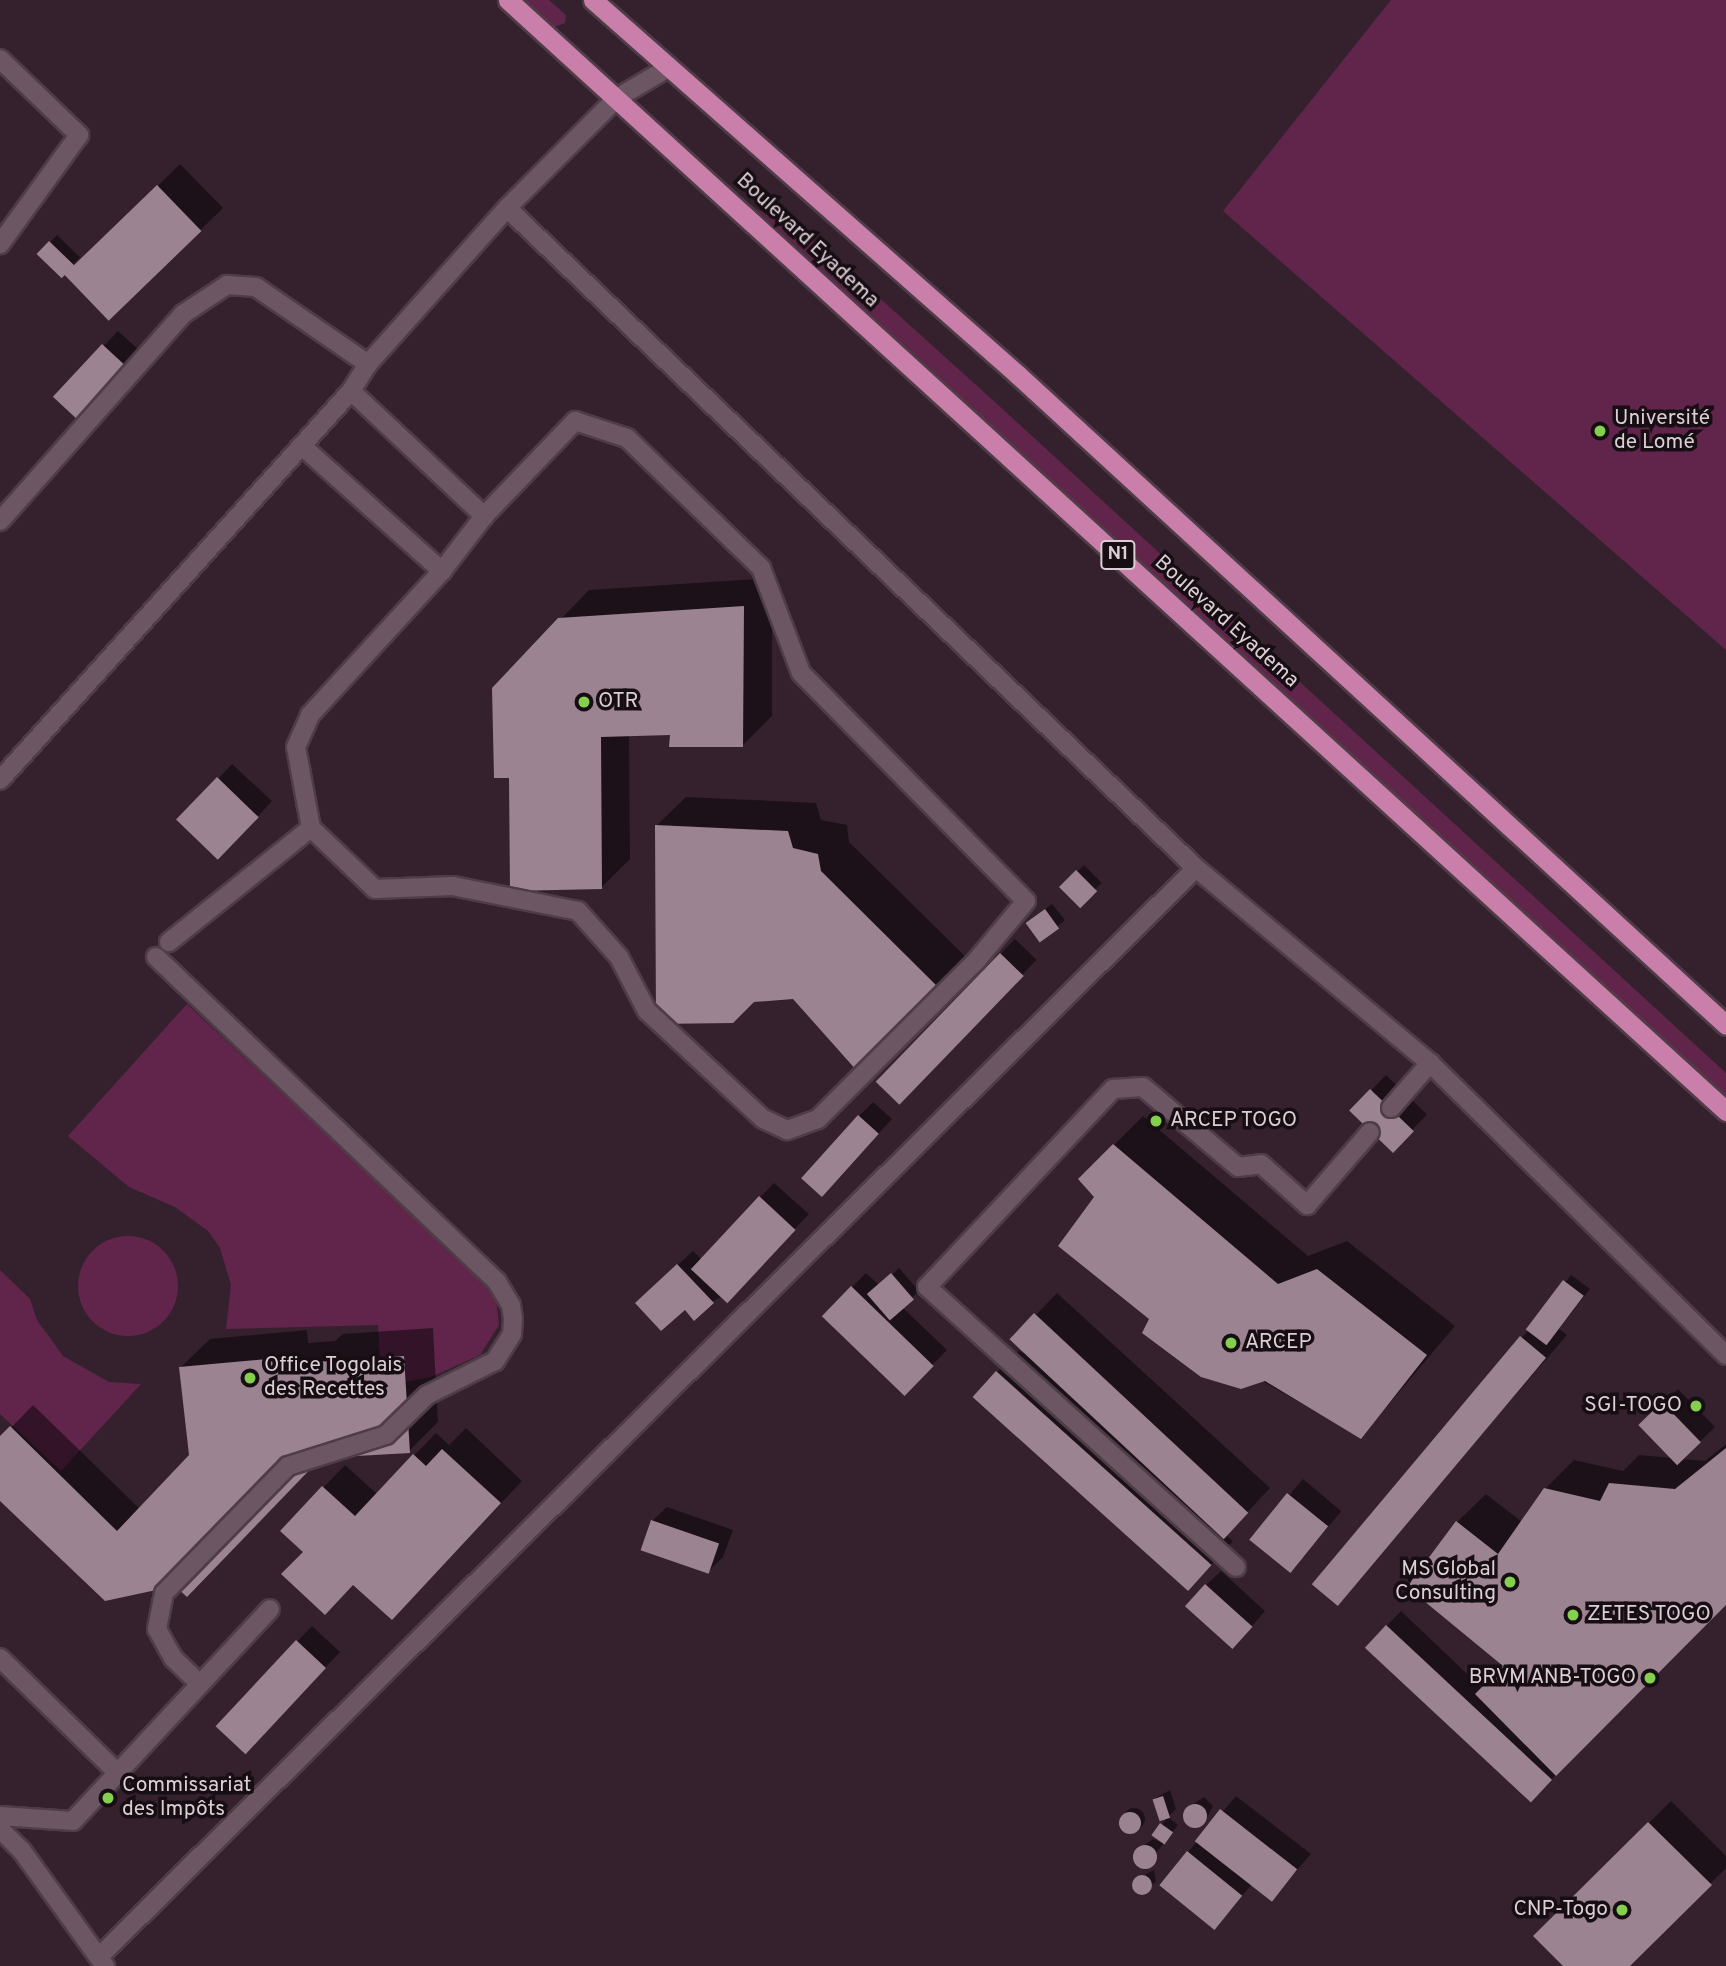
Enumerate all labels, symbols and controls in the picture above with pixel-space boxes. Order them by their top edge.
street label: Boulevard Eyadema [731,168,883,314]
place label: Université de Lomé [1614,406,1710,456]
marker: Université de Lomé [1592,423,1608,439]
road number: N1 [1099,540,1137,570]
street label: Boulevard Eyadema [1149,551,1303,693]
place label: OTR [598,689,639,715]
marker: OTR [576,694,592,710]
place label: ARCEP TOGO [1170,1108,1298,1134]
marker: ARCEP TOGO [1148,1113,1164,1129]
place label: ARCEP [1245,1330,1312,1356]
marker: ARCEP [1223,1335,1239,1351]
place label: Office Togolais des Recettes [264,1353,403,1403]
marker: Office Togolais des Recettes [242,1370,258,1386]
place label: SGI-TOGO [1584,1393,1682,1419]
marker: SGI-TOGO [1688,1398,1704,1414]
place label: MS Global Consulting [1395,1557,1496,1607]
marker: MS Global Consulting [1502,1574,1518,1590]
place label: ZETES TOGO [1587,1602,1712,1628]
marker: ZETES TOGO [1565,1607,1581,1623]
place label: BRVM ANB-TOGO [1468,1665,1636,1691]
marker: BRVM ANB-TOGO [1642,1670,1658,1686]
place label: Commissariat des Impôts [122,1773,251,1823]
marker: Commissariat des Impôts [100,1790,116,1806]
place label: CNP-Togo [1513,1897,1608,1923]
marker: CNP-Togo [1614,1902,1630,1918]

